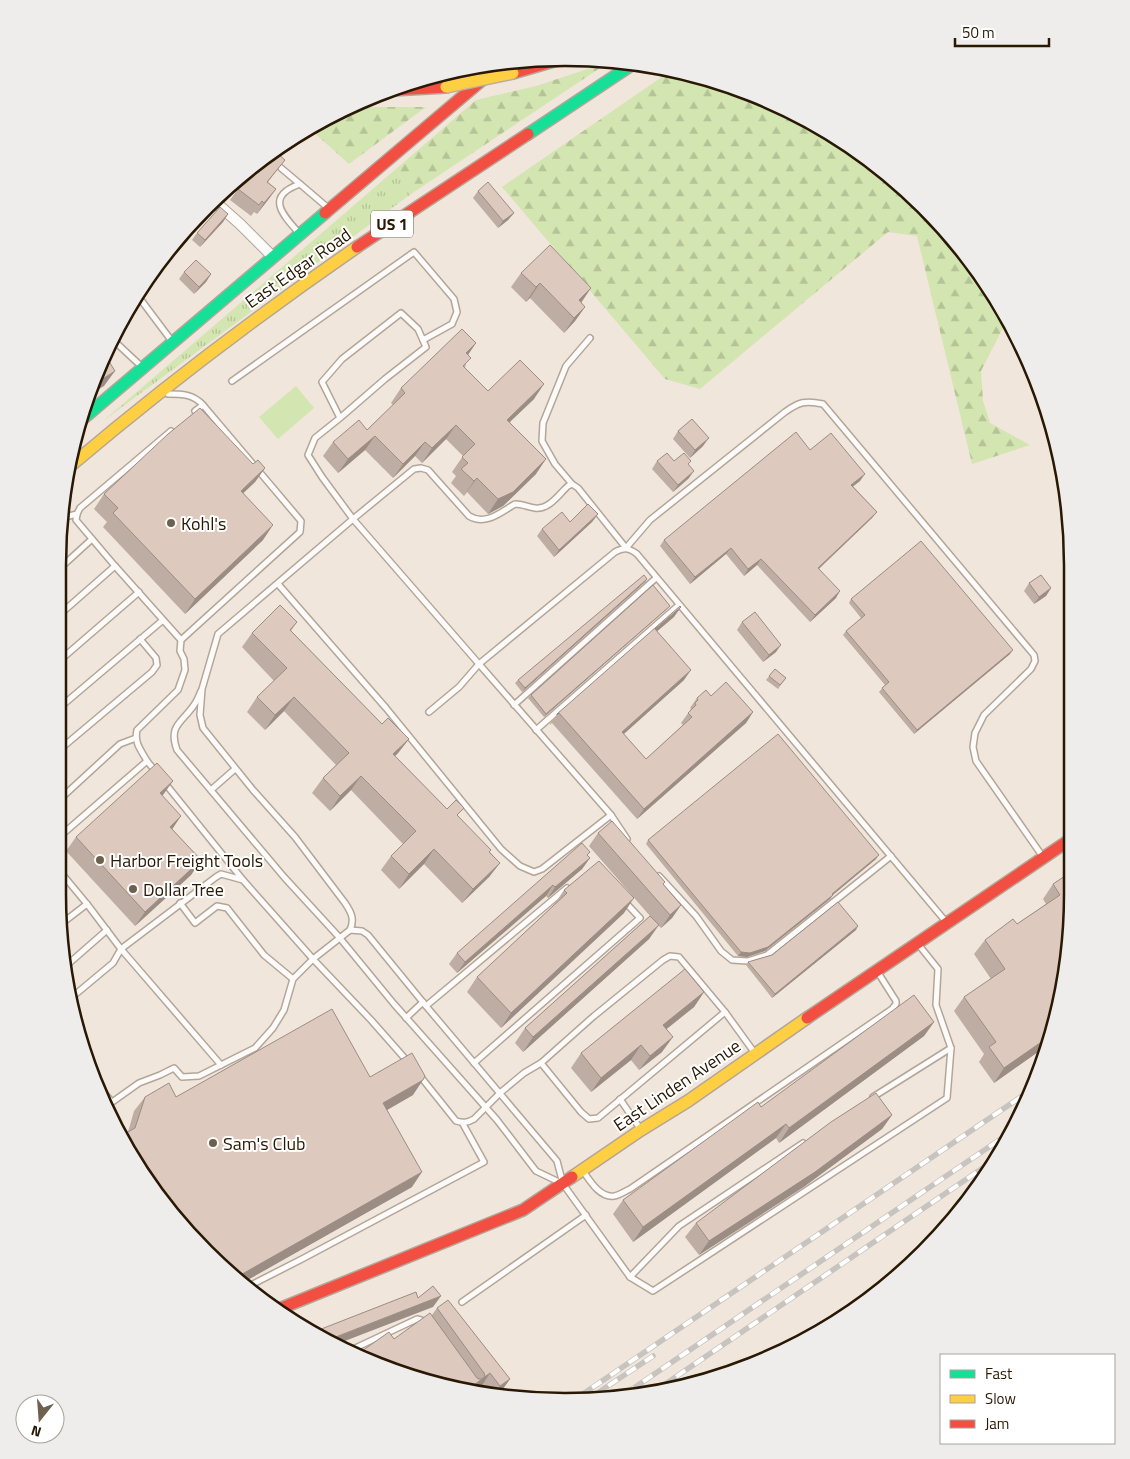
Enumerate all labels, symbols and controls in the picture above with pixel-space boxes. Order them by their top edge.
scale bar [955,15,1049,47]
text: 50 m [962,21,995,44]
road number: US 1 [371,210,413,238]
street label: East Edgar Road [239,221,357,315]
place label: Kohl's [181,510,226,537]
marker: Kohl's [165,517,177,529]
place label: Harbor Freight Tools [110,847,263,874]
marker: Harbor Freight Tools [94,854,106,866]
place label: Dollar Tree [143,876,224,903]
marker: Dollar Tree [127,883,139,895]
street label: East Linden Avenue [608,1032,746,1138]
place label: Sam's Club [223,1130,306,1157]
marker: Sam's Club [207,1137,219,1149]
legend [940,1354,1115,1444]
text: Fast [985,1362,1013,1385]
text: Slow [985,1387,1016,1410]
north arrow [15,1394,65,1444]
text: Jam [985,1412,1009,1435]
text: N [28,1420,44,1443]

